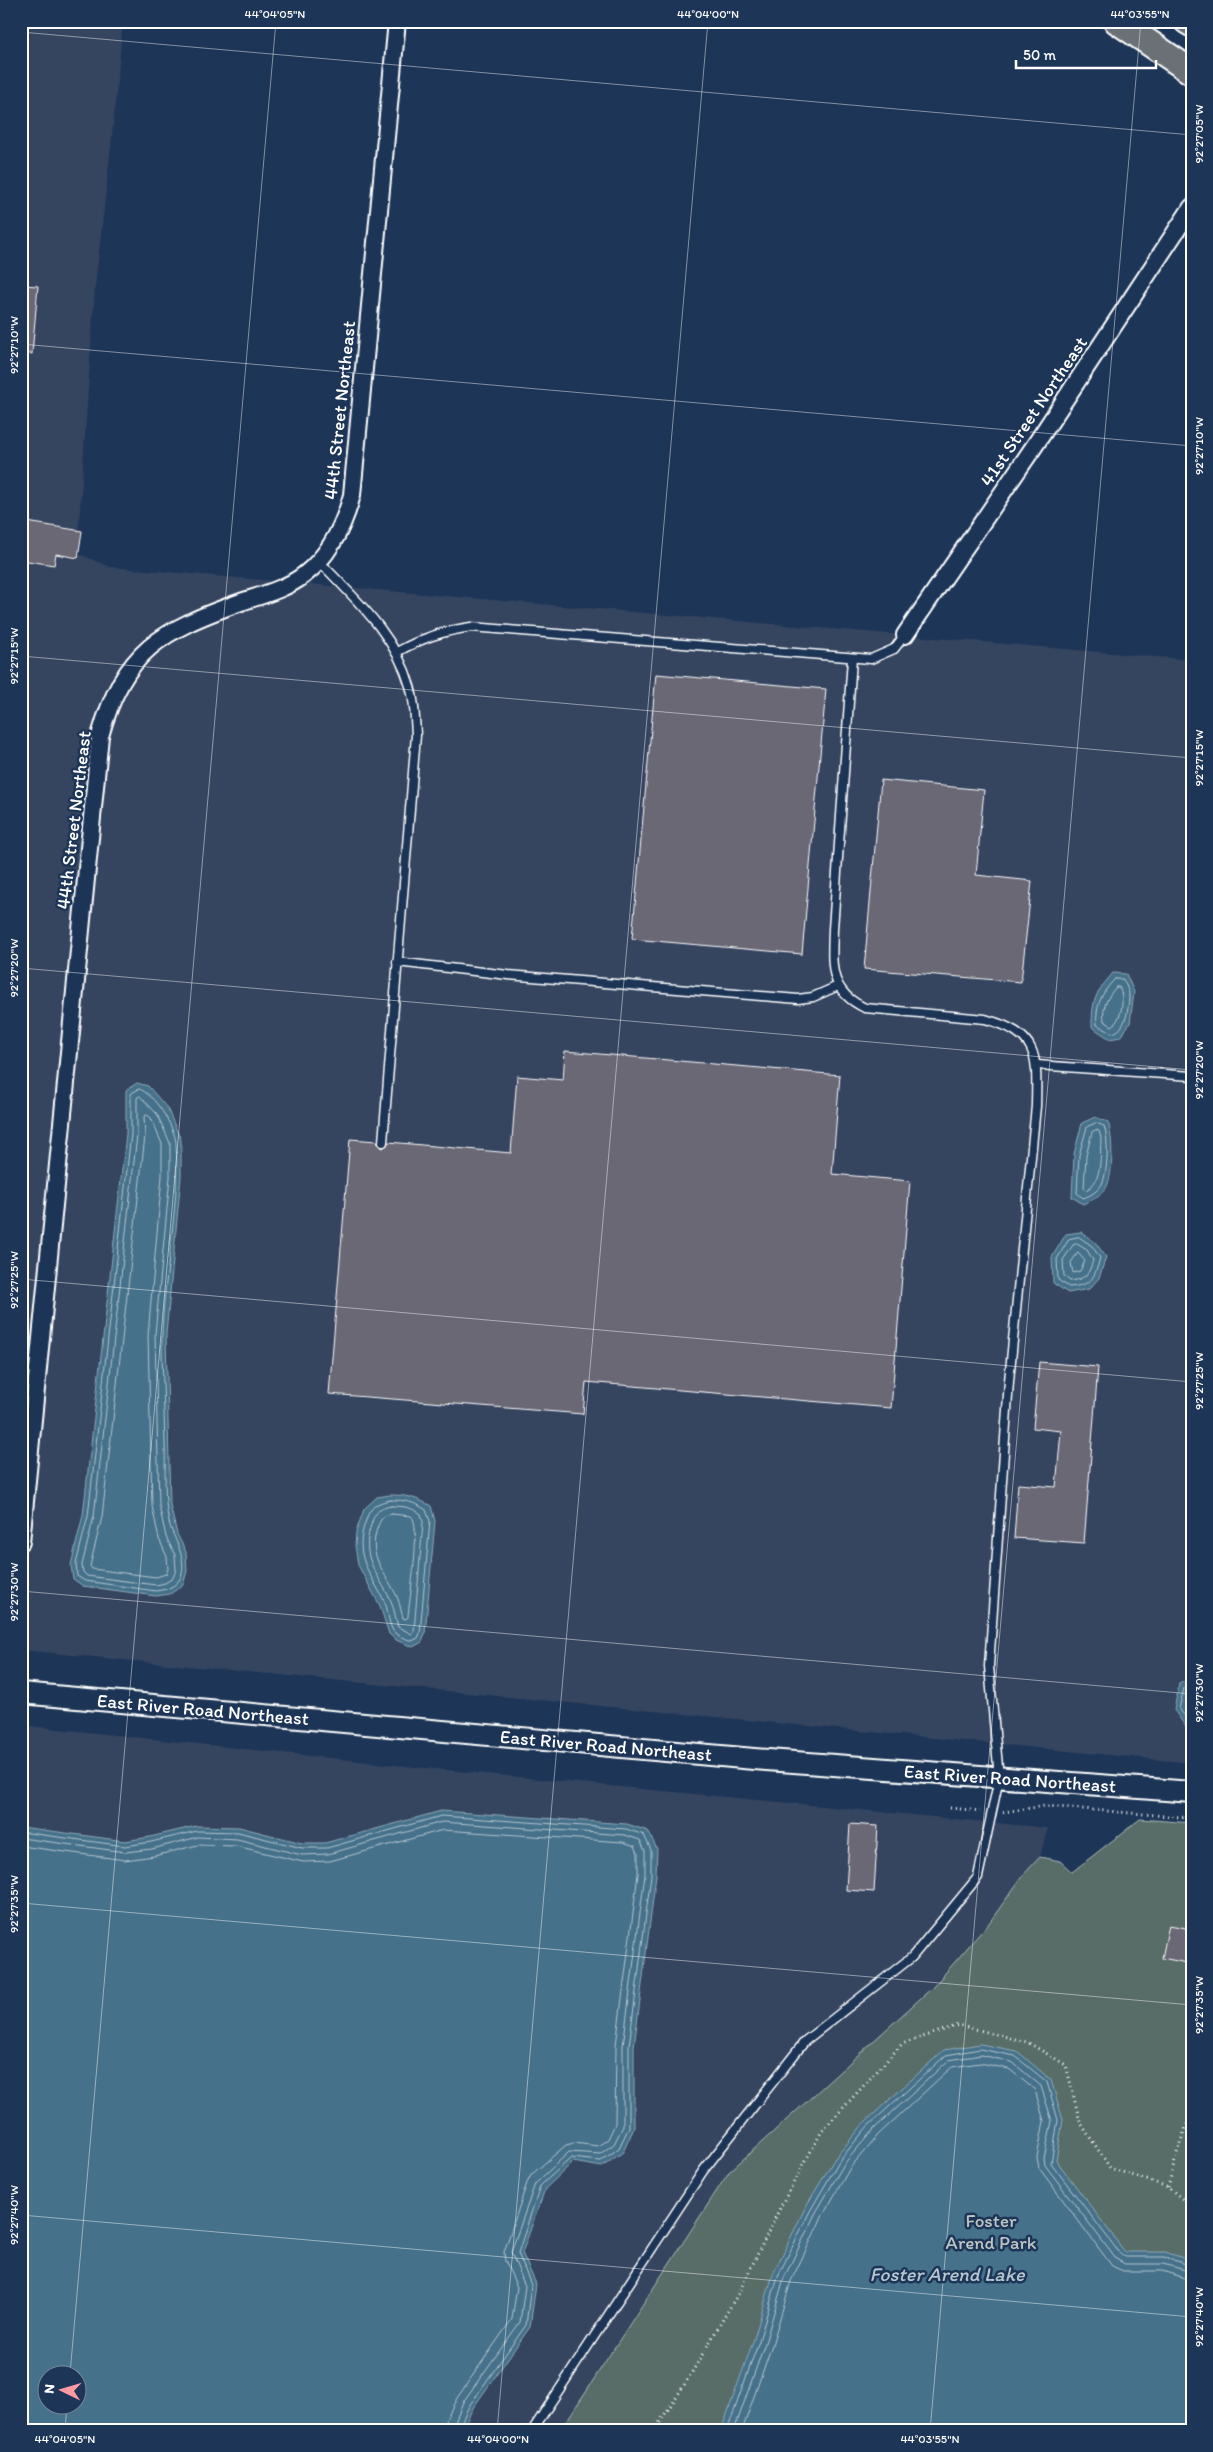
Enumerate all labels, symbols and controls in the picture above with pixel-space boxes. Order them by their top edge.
text: 44°04'05"N [245,7,305,21]
text: 44°04'00"N [677,7,739,21]
text: 44°03'55"N [1110,7,1170,21]
scale bar [1016,38,1156,70]
text: 50 m [1023,46,1056,64]
text: 92°27'05"W [1192,105,1206,163]
text: 92°27'10"W [7,316,21,374]
street label: 44th Street Northeast [319,319,360,501]
street label: 41st Street Northeast [975,332,1092,491]
text: 92°27'10"W [1192,417,1206,475]
text: 92°27'15"W [7,627,21,685]
street label: 44th Street Northeast [51,729,96,911]
text: 92°27'15"W [1192,729,1206,787]
text: 92°27'20"W [7,939,21,997]
text: 92°27'20"W [1192,1041,1206,1099]
text: 92°27'25"W [7,1251,21,1309]
text: 92°27'25"W [1192,1352,1206,1410]
text: 92°27'30"W [7,1562,21,1622]
text: 92°27'30"W [1192,1663,1206,1723]
street label: East River Road Northeast [96,1689,310,1730]
street label: East River Road Northeast [499,1725,713,1766]
street label: East River Road Northeast [903,1760,1117,1797]
text: 92°27'35"W [7,1875,21,1933]
text: 92°27'35"W [1192,1976,1206,2034]
text: 92°27'40"W [7,2185,21,2245]
park label: Foster Arend Park [946,2209,1037,2254]
water label: Foster Arend Lake [870,2262,1026,2286]
text: 92°27'40"W [1192,2287,1206,2347]
north arrow [38,2364,88,2414]
text: N [41,2383,58,2394]
text: 44°04'05"N [35,2432,95,2446]
text: 44°04'00"N [467,2432,529,2446]
text: 44°03'55"N [900,2432,960,2446]

